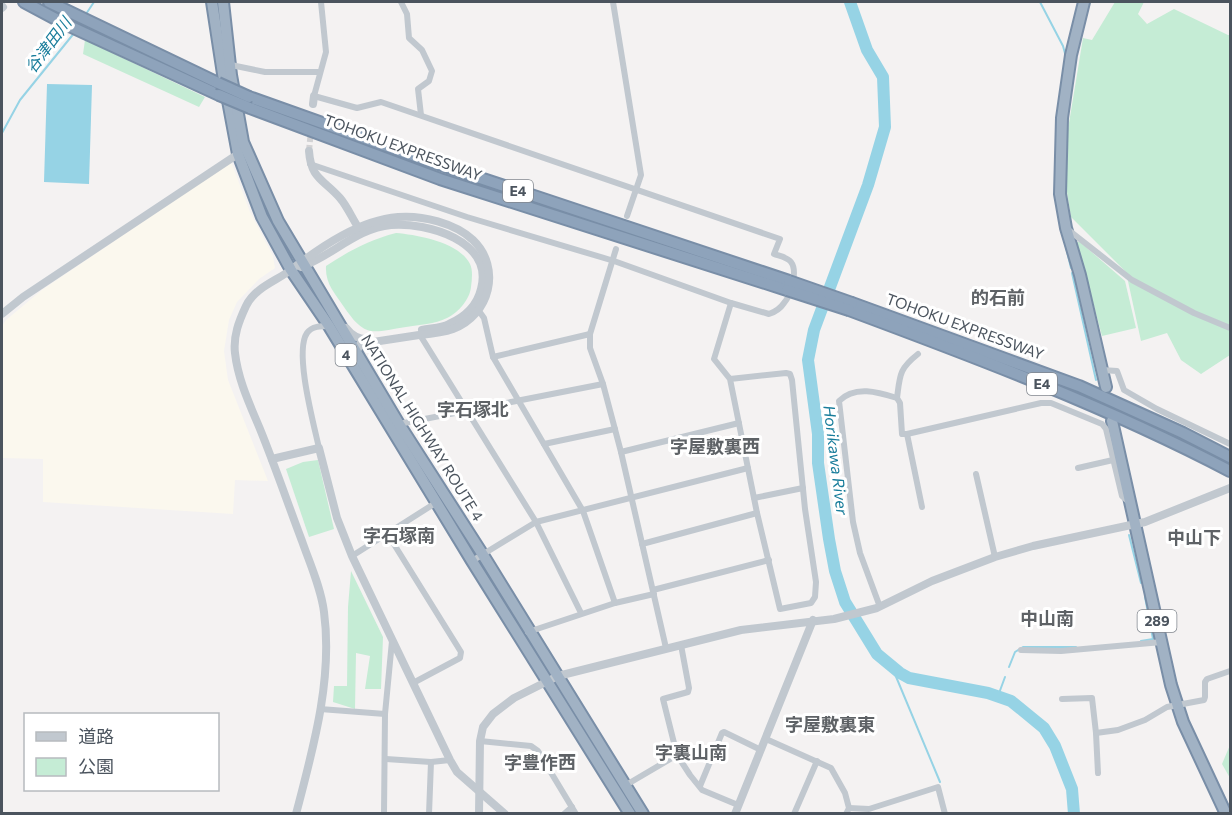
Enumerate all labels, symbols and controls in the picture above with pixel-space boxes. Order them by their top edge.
water label: 谷津田川 [21,12,76,76]
street label: TOHOKU EXPRESSWAY [322,110,485,184]
road number: E4 [503,180,533,202]
district label: 的石前 [971,286,1025,308]
street label: TOHOKU EXPRESSWAY [884,289,1047,363]
street label: NATIONAL HIGHWAY ROUTE 4 [358,331,488,524]
road number: 4 [336,344,356,366]
road number: E4 [1027,373,1057,395]
district label: 字石塚北 [437,398,509,420]
water label: Horikawa River [820,404,853,517]
district label: 字屋敷裏西 [670,435,760,457]
district label: 字石塚南 [363,524,435,546]
district label: 中山下 [1167,526,1221,548]
district label: 中山南 [1020,607,1074,629]
road number: 289 [1138,610,1176,632]
legend [24,713,219,791]
district label: 字屋敷裏東 [785,713,875,735]
text: 道路 [78,725,114,747]
district label: 字裏山南 [655,741,727,763]
district label: 字豊作西 [504,751,576,773]
text: 公園 [78,755,114,777]

